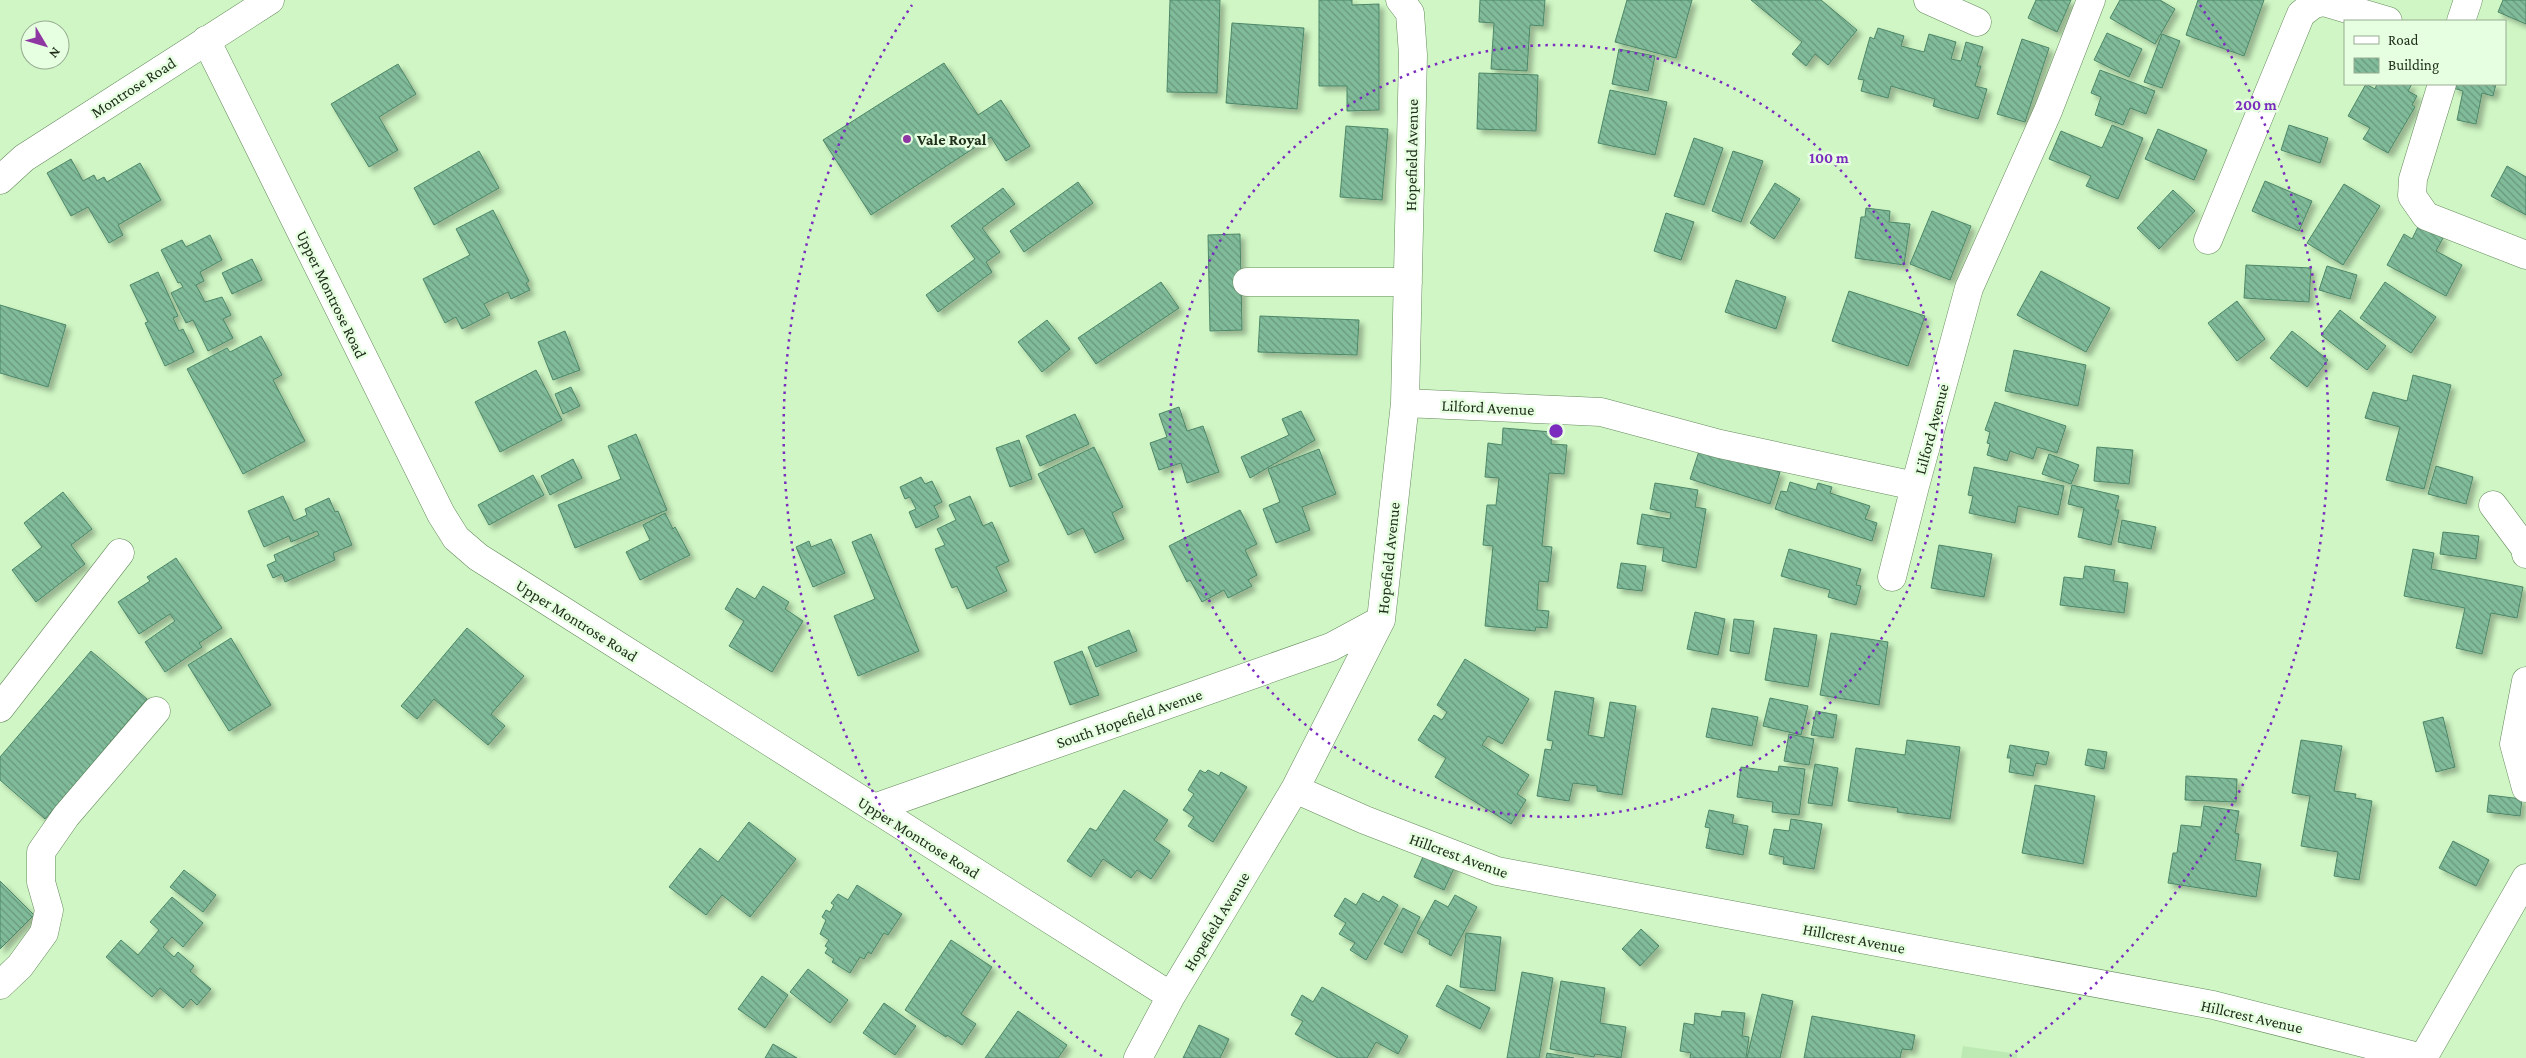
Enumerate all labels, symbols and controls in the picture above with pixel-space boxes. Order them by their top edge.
north arrow [20,20,70,70]
legend [2344,20,2506,85]
text: Road [2388,32,2419,48]
text: N [46,44,64,62]
street label: Montrose Road [88,54,179,121]
text: Building [2388,57,2439,74]
text: 200 m [2235,97,2277,113]
street label: Hopefield Avenue [1402,99,1422,211]
place label: Vale Royal [916,131,987,148]
marker: Vale Royal [901,133,913,145]
text: 100 m [1809,150,1849,166]
street label: Upper Montrose Road [292,228,370,362]
street label: Lilford Avenue [1911,382,1952,476]
street label: Lilford Avenue [1441,397,1535,418]
centre of rings [1547,422,1565,440]
street label: Hopefield Avenue [1374,501,1404,615]
street label: Upper Montrose Road [512,576,641,666]
street label: South Hopefield Avenue [1054,686,1205,752]
street label: Upper Montrose Road [854,793,983,883]
street label: Hillcrest Avenue [1407,830,1511,881]
street label: Hopefield Avenue [1180,869,1253,974]
street label: Hillcrest Avenue [1801,920,1906,957]
street label: Hillcrest Avenue [2199,997,2304,1036]

